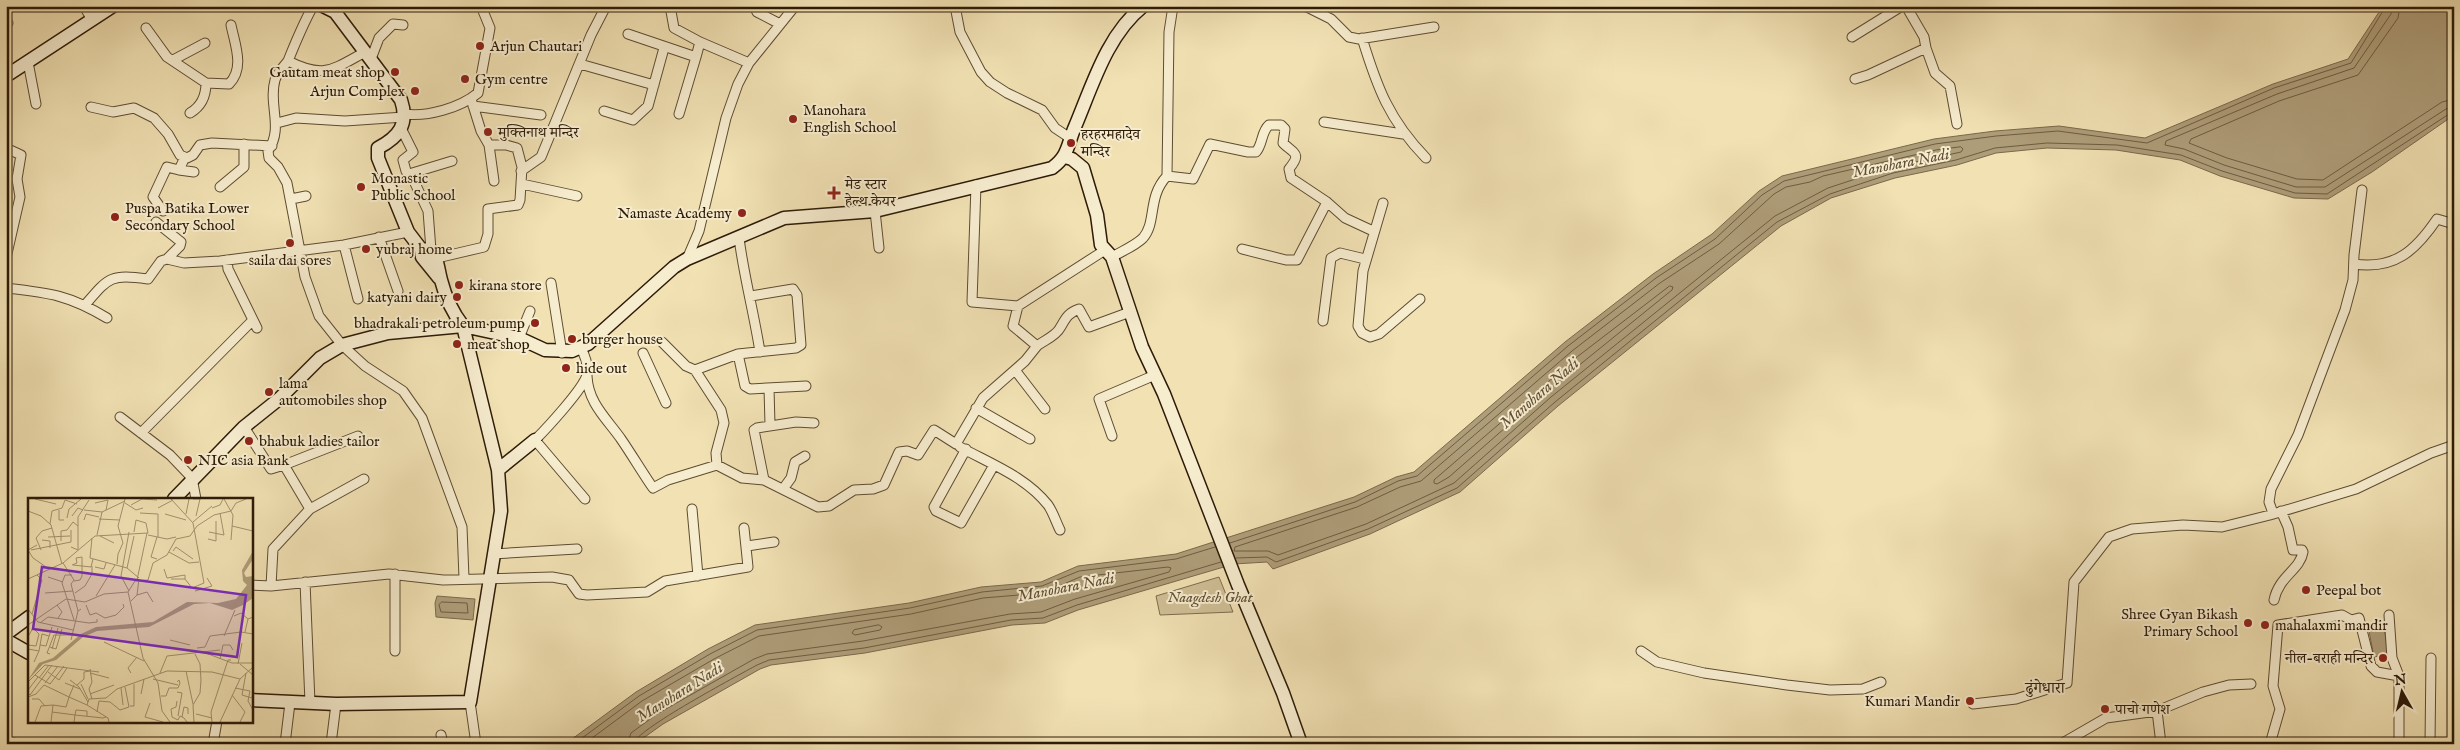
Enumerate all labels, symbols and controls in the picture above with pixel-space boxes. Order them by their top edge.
place label: Arjun Chautari [489,37,582,56]
marker: Arjun Chautari [474,40,486,52]
place label: Gautam meat shop [270,63,385,82]
marker: Gautam meat shop [389,66,401,78]
place label: Gym centre [475,70,548,89]
marker: Gym centre [459,73,471,85]
place label: Arjun Complex [309,82,406,101]
marker: Arjun Complex [409,85,421,97]
place label: Manohara English School [803,101,897,137]
marker: Manohara English School [787,113,799,125]
place label: मुक्तिनाथ मन्दिर [497,123,580,142]
place label: हरहरमहादेव मन्दिर [1080,125,1141,161]
marker: मुक्तिनाथ मन्दिर [482,126,494,138]
marker: हरहरमहादेव मन्दिर [1065,137,1077,149]
water label: Manohara Nadi [1851,145,1953,183]
place label: Monastic Public School [371,169,456,205]
place label: मेड स्टार हेल्थ केयर [844,175,897,211]
marker: Monastic Public School [355,181,367,193]
marker: मेड स्टार हेल्थ केयर [827,186,841,200]
place label: Puspa Batika Lower Secondary School [125,199,249,235]
place label: Namaste Academy [618,204,733,223]
marker: Namaste Academy [736,207,748,219]
marker: Puspa Batika Lower Secondary School [109,211,121,223]
marker: saila dai sores [284,237,296,249]
place label: yubraj home [375,240,452,259]
marker: yubraj home [360,243,372,255]
place label: saila dai sores [249,251,331,270]
place label: kirana store [469,276,542,295]
marker: kirana store [453,279,465,291]
place label: katyani dairy [367,288,448,307]
marker: katyani dairy [451,291,463,303]
place label: bhadrakali petroleum pump [354,314,525,333]
marker: bhadrakali petroleum pump [529,317,541,329]
place label: burger house [582,330,663,349]
marker: burger house [566,333,578,345]
place label: meat shop [467,335,530,354]
marker: meat shop [451,338,463,350]
water label: Manohara Nadi [1496,353,1585,434]
place label: hide out [576,359,627,378]
marker: hide out [560,362,572,374]
place label: lama automobiles shop [279,374,387,410]
marker: lama automobiles shop [263,386,275,398]
place label: bhabuk ladies tailor [259,432,380,451]
marker: bhabuk ladies tailor [243,435,255,447]
place label: NIC asia Bank [198,451,290,470]
marker: NIC asia Bank [182,454,194,466]
inset map [28,498,252,722]
water label: Manohara Nadi [1016,569,1118,607]
place label: Peepal bot [2316,581,2382,600]
marker: Peepal bot [2300,584,2312,596]
park label: Naagdesh Ghat [1167,588,1254,608]
place label: Shree Gyan Bikash Primary School [2121,605,2239,641]
place label: mahalaxmi mandir [2275,616,2388,635]
marker: Shree Gyan Bikash Primary School [2242,617,2254,629]
marker: mahalaxmi mandir [2259,619,2271,631]
place label: नील-बराही मन्दिर [2284,649,2374,668]
marker: नील-बराही मन्दिर [2377,652,2389,664]
water label: Manohara Nadi [633,658,728,728]
north arrow [2378,668,2428,718]
text: N [2392,670,2408,690]
district label: ढुंगेधारा [2024,678,2066,699]
place label: Kumari Mandir [1864,692,1960,711]
marker: Kumari Mandir [1964,695,1976,707]
place label: पाचो गणेश [2114,700,2171,719]
marker: पाचो गणेश [2099,703,2111,715]

